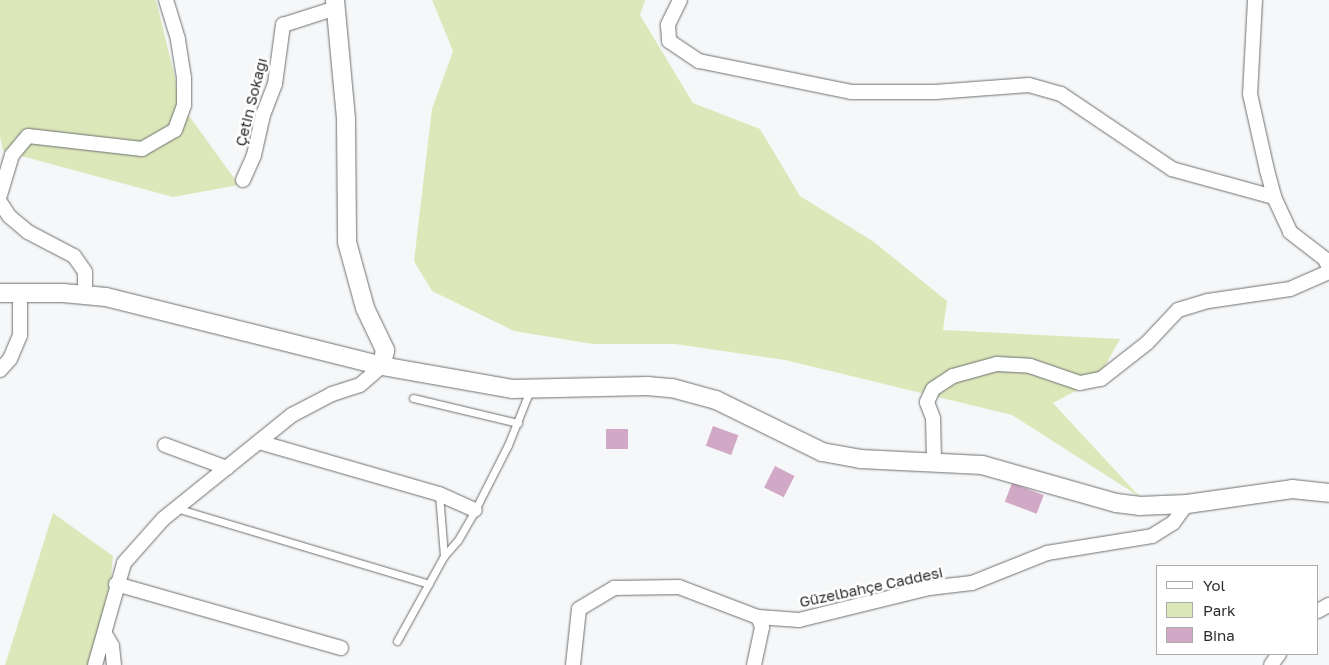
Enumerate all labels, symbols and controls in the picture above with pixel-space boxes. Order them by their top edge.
street label: Çetin Sokağı [231,56,271,148]
street label: Güzelbahçe Caddesi [798,563,944,611]
legend [1156,565,1319,655]
text: Yol [1203,576,1225,594]
text: Park [1203,601,1235,619]
text: Bina [1203,626,1235,644]

